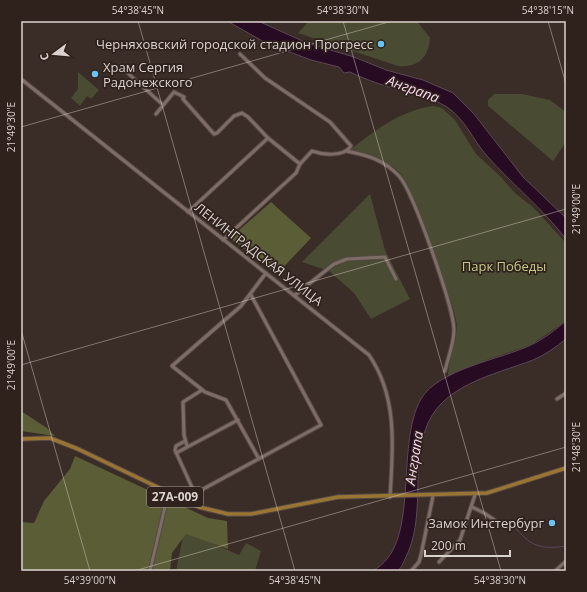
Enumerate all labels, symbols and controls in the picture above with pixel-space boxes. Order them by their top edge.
text: 54°38'45"N [112,3,164,17]
text: 54°38'30"N [317,3,369,17]
text: 54°38'15"N [522,3,574,17]
north arrow [34,34,74,74]
place label: Черняховский городской стадион Прогресс [96,35,373,53]
marker: Черняховский городской стадион Прогресс [376,39,386,49]
text: С [36,51,52,62]
place label: Храм Сергия Радонежского [103,58,193,91]
marker: Храм Сергия Радонежского [90,69,100,79]
water label: Анграпа [383,70,442,107]
text: 21°49'30"E [4,102,18,152]
text: 21°49'00"E [569,184,583,234]
street label: ЛЕНИНГРАДСКАЯ УЛИЦА [191,198,327,310]
park label: Парк Победы [462,257,546,275]
text: 21°49'00"E [4,340,18,390]
text: 21°48'30"E [569,422,583,472]
water label: Анграпа [400,429,427,487]
road number: 27А-009 [147,487,203,507]
place label: Замок Инстербург [428,514,544,532]
marker: Замок Инстербург [547,518,557,528]
scale bar [425,532,510,558]
text: 200 m [431,537,466,554]
text: 54°39'00"N [64,573,116,587]
text: 54°38'45"N [269,573,321,587]
text: 54°38'30"N [474,573,526,587]

